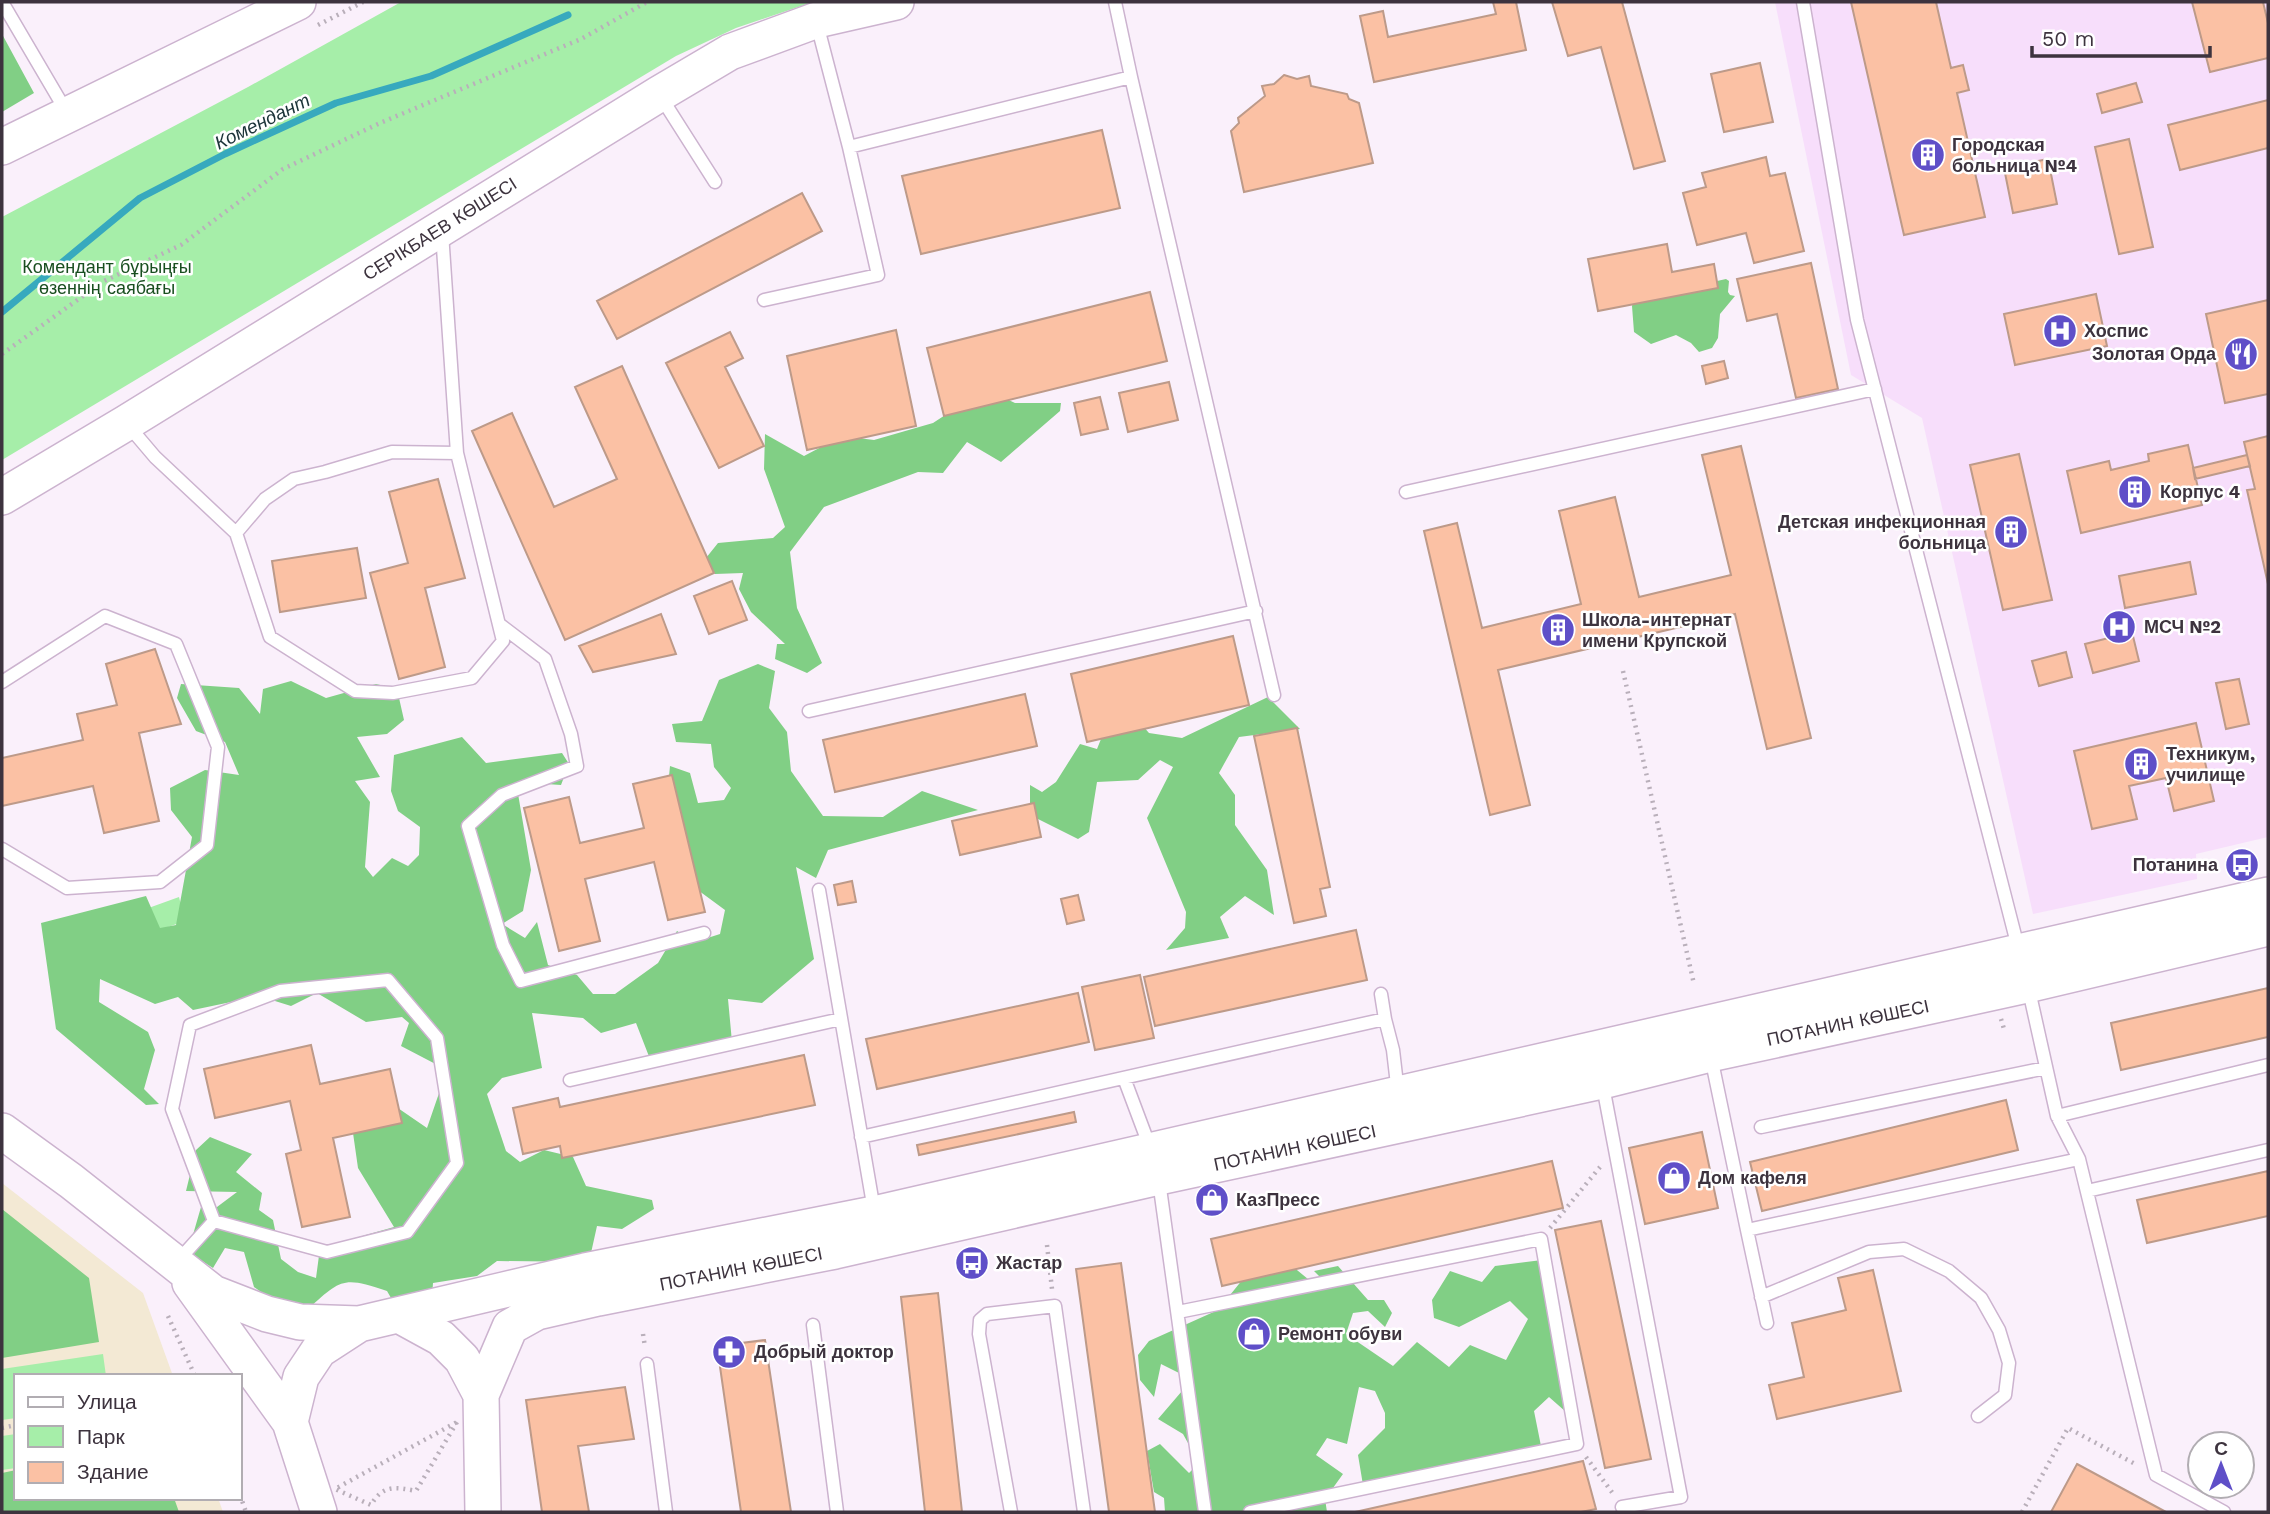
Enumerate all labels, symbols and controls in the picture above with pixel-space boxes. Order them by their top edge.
scale bar [2032,14,2210,58]
text: 50 m [2042,26,2094,51]
water label: Комендант [211,88,314,154]
place label: Городская больница №4 [1952,134,2077,176]
building icon: Городская больница №4 [1909,136,1947,174]
street label: СЕРІКБАЕВ КӨШЕСІ [359,173,520,284]
park label: Комендант бұрыңғы өзеннің саябағы [22,256,192,298]
hospital icon: Хоспис [2041,312,2079,350]
place label: Хоспис [2084,320,2149,341]
restaurant icon: Золотая Орда [2222,335,2260,373]
place label: Золотая Орда [2092,343,2217,364]
building icon: Корпус 4 [2116,473,2154,511]
place label: Корпус 4 [2160,481,2241,502]
place label: Детская инфекционная больница [1778,511,1987,553]
building icon: Детская инфекционная больница [1992,513,2030,551]
hospital icon: МСЧ №2 [2100,608,2138,646]
place label: Школа-интернат имени Крупской [1582,609,1732,651]
building icon: Школа-интернат имени Крупской [1539,611,1577,649]
place label: МСЧ №2 [2144,616,2221,637]
place label: Техникум, училище [2166,743,2255,785]
building icon: Техникум, училище [2122,745,2160,783]
bus stop icon: Потанина [2223,846,2261,884]
place label: Потанина [2133,854,2219,875]
street label: ПОТАНИН КӨШЕСІ [1765,995,1931,1050]
street label: ПОТАНИН КӨШЕСІ [1212,1120,1378,1175]
shop icon: Дом кафеля [1655,1159,1693,1197]
place label: Дом кафеля [1698,1167,1807,1188]
shop icon: КазПресс [1193,1181,1231,1219]
place label: КазПресс [1236,1189,1320,1210]
street label: ПОТАНИН КӨШЕСІ [658,1242,824,1295]
bus stop icon: Жастар [953,1244,991,1282]
place label: Жастар [995,1252,1062,1273]
shop icon: Ремонт обуви [1235,1315,1273,1353]
place label: Ремонт обуви [1278,1323,1402,1344]
pharmacy icon: Добрый доктор [710,1333,748,1371]
place label: Добрый доктор [754,1341,894,1362]
legend [14,1374,242,1500]
text: Улица [77,1389,137,1414]
text: Парк [77,1424,125,1449]
north arrow [2186,1430,2256,1500]
text: С [2214,1437,2228,1460]
text: Здание [77,1459,149,1484]

